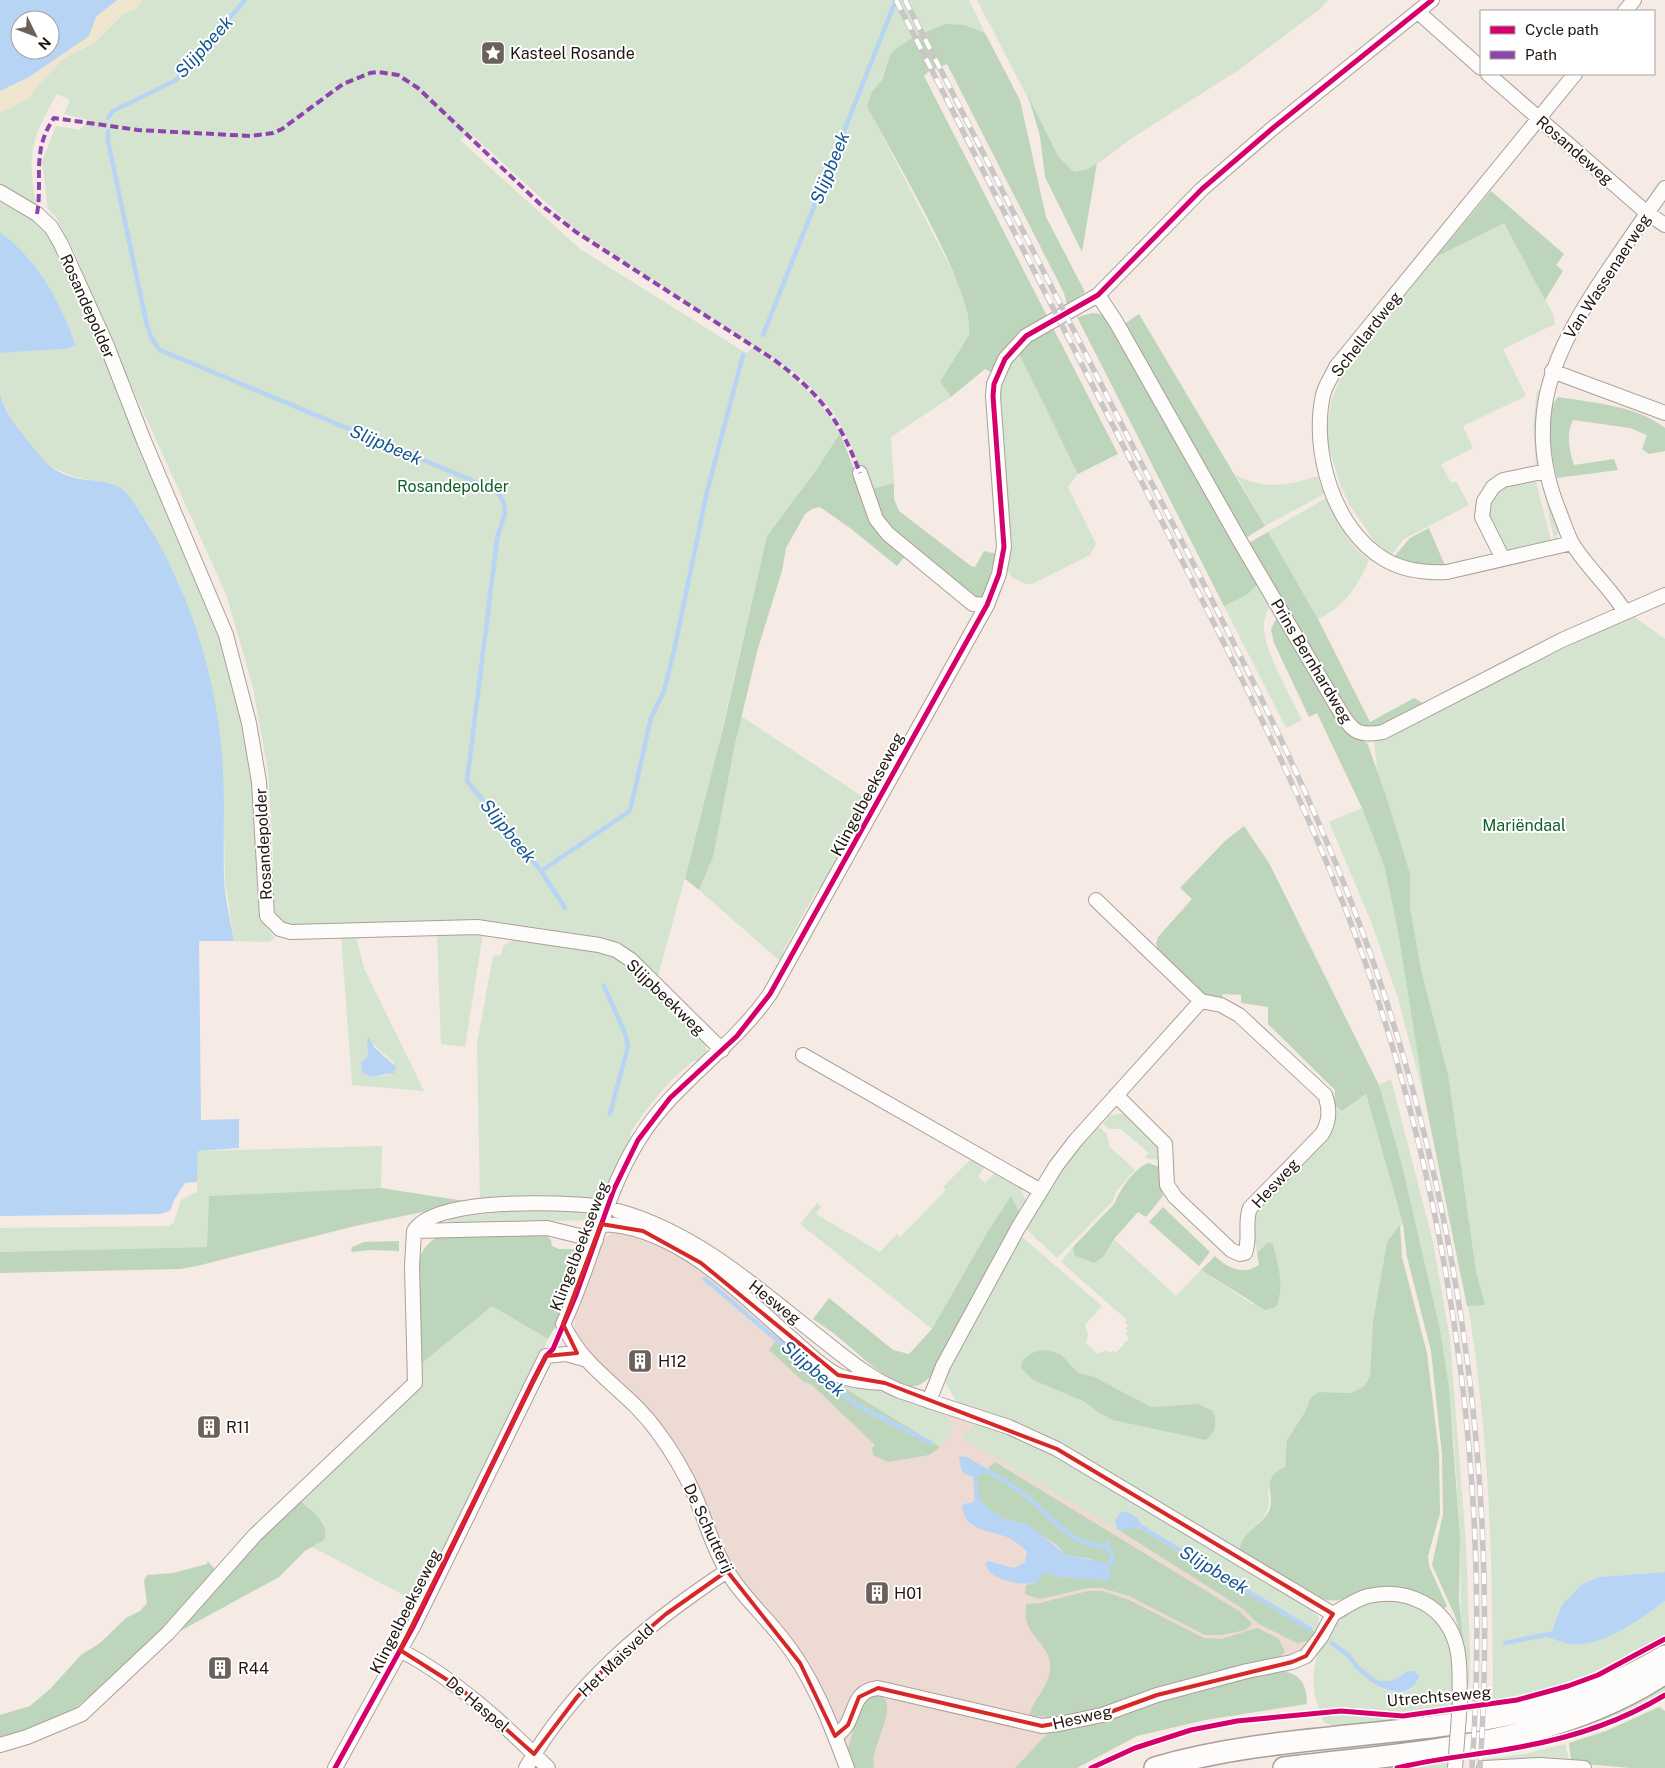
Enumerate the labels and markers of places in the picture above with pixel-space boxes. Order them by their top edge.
place icon: Kasteel Rosande [480,40,506,66]
place label: Kasteel Rosande [510,44,635,63]
building icon: H12 [627,1348,653,1374]
place label: H12 [658,1352,686,1371]
building icon: R11 [196,1414,222,1440]
place label: R11 [226,1418,250,1437]
building icon: H01 [864,1580,890,1606]
place label: H01 [894,1584,923,1603]
building icon: R44 [207,1655,233,1681]
place label: R44 [238,1659,269,1678]

